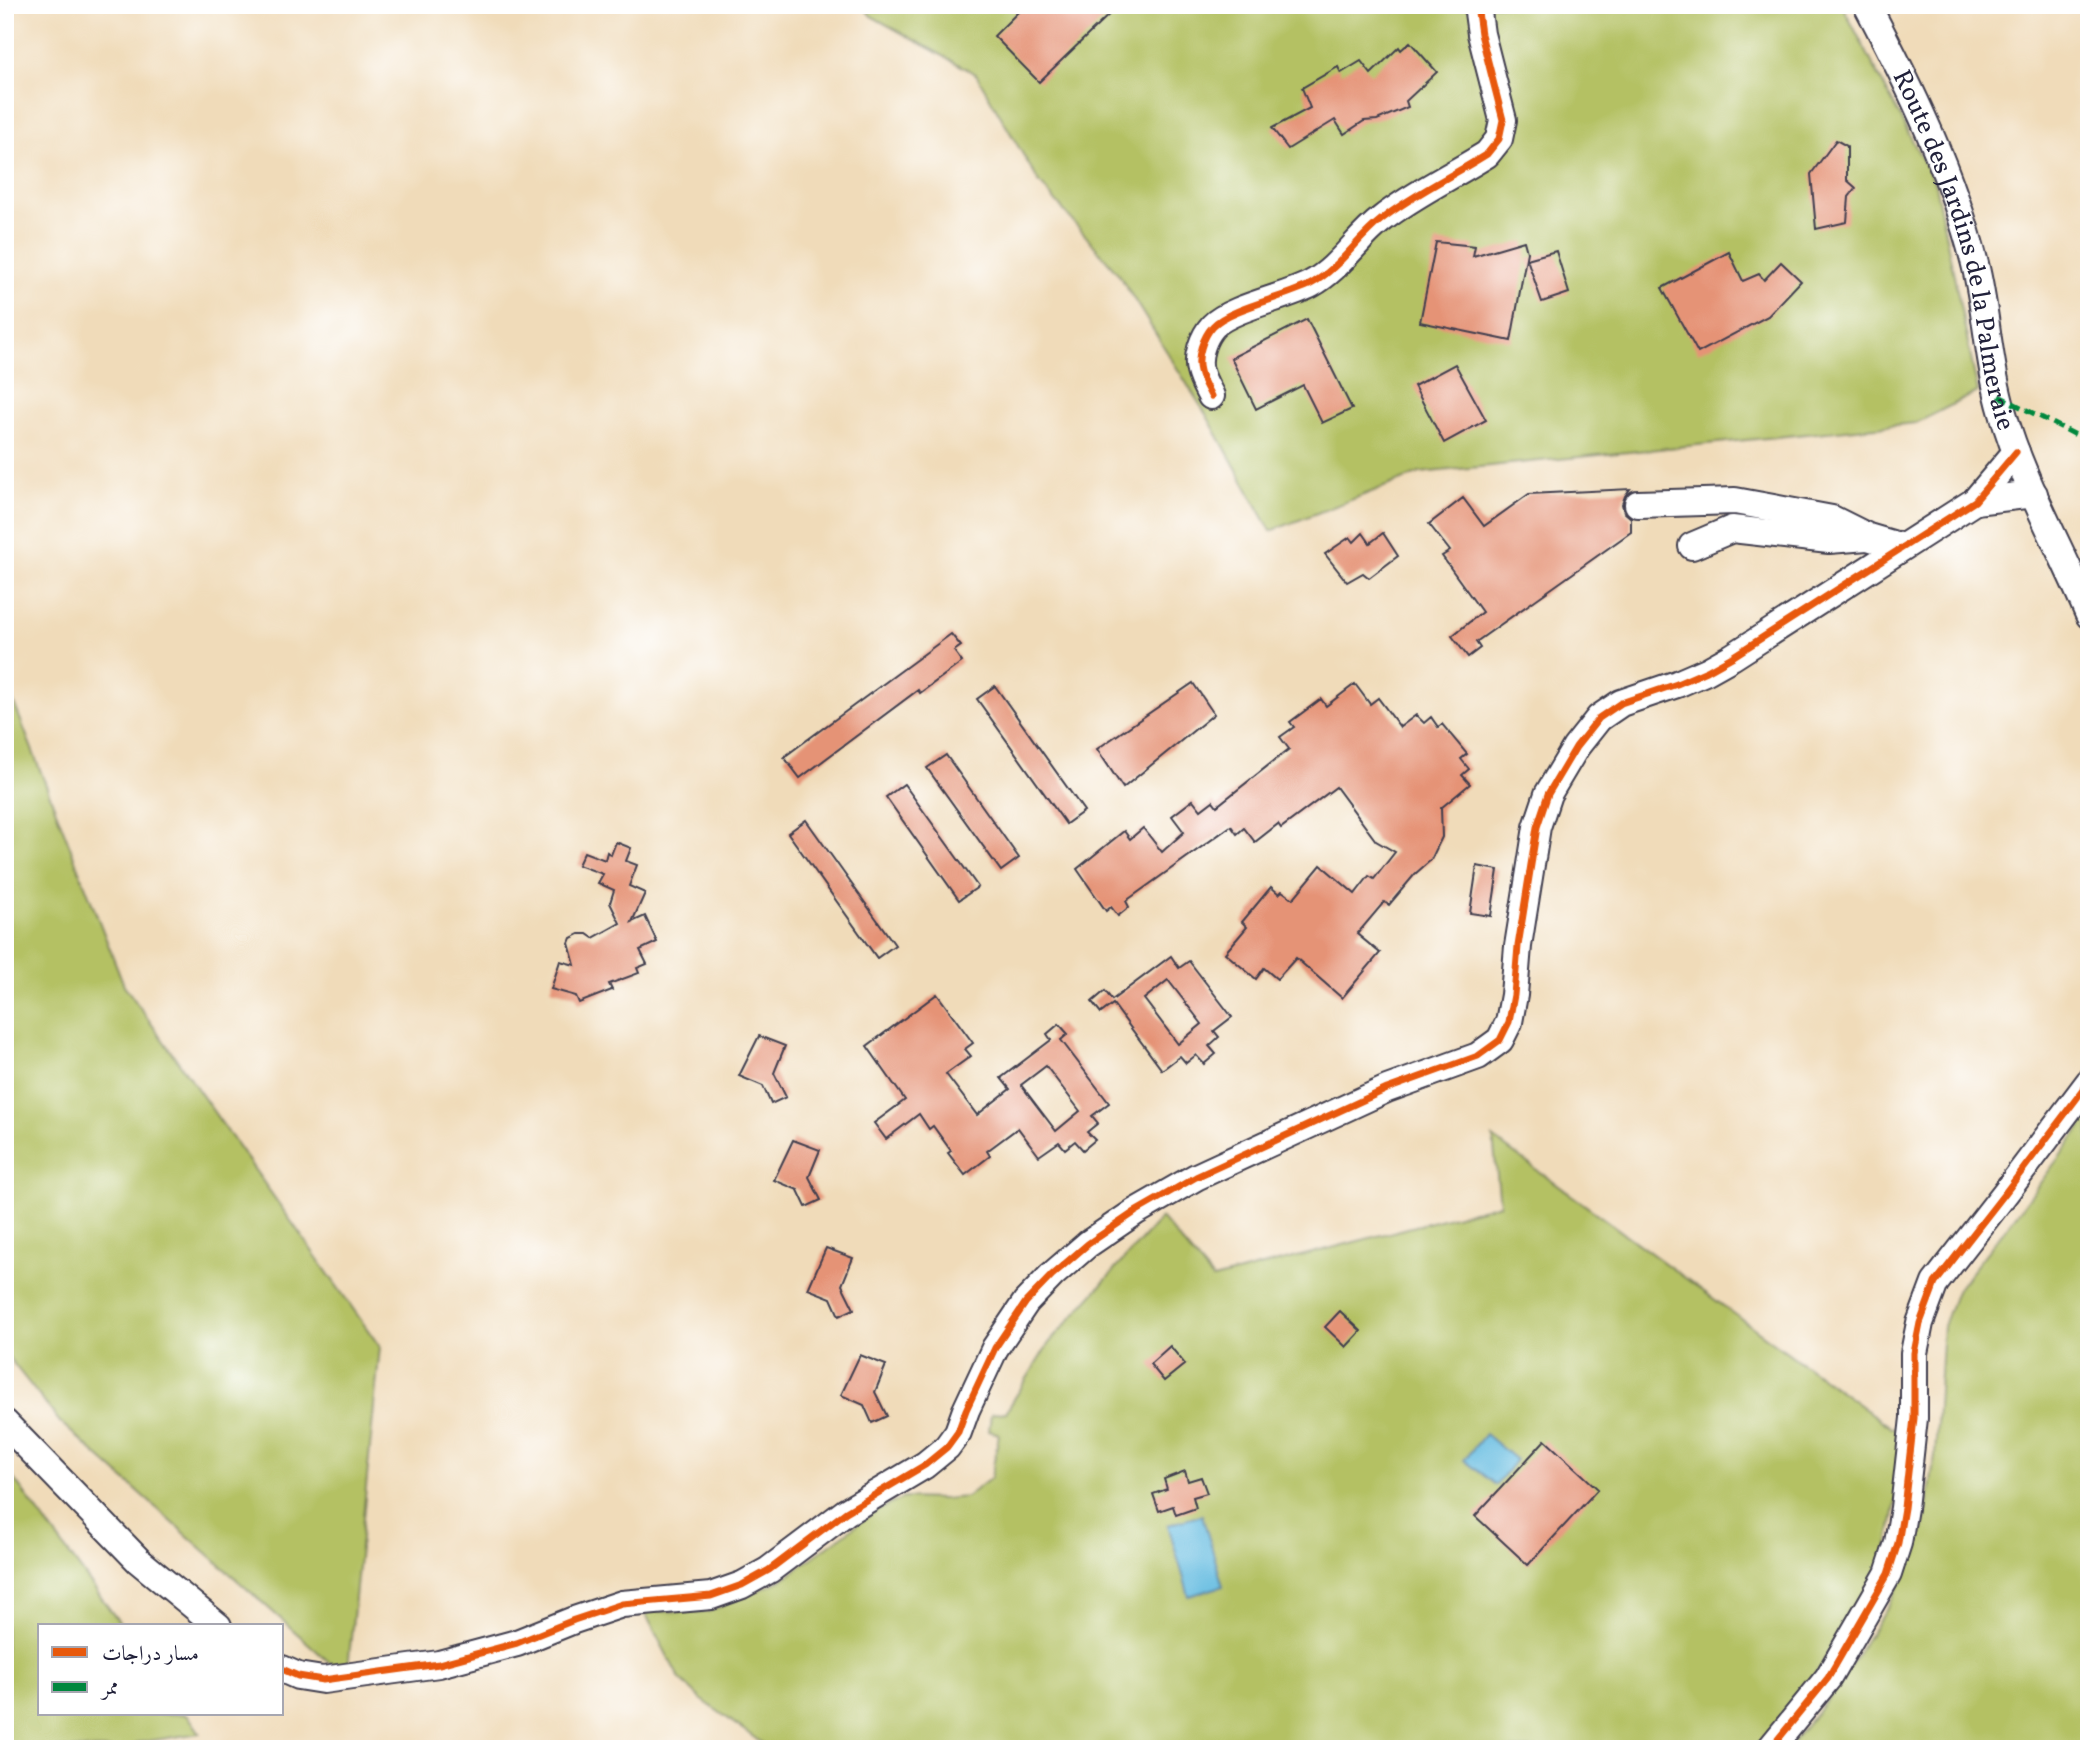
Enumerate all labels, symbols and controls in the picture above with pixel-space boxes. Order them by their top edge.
street label: Route des Jardins de la Palmeraie [1883,64,2023,435]
legend [38,1624,284,1716]
text: مسار دراجات [102,1640,199,1669]
text: ممر [100,1674,119,1703]

